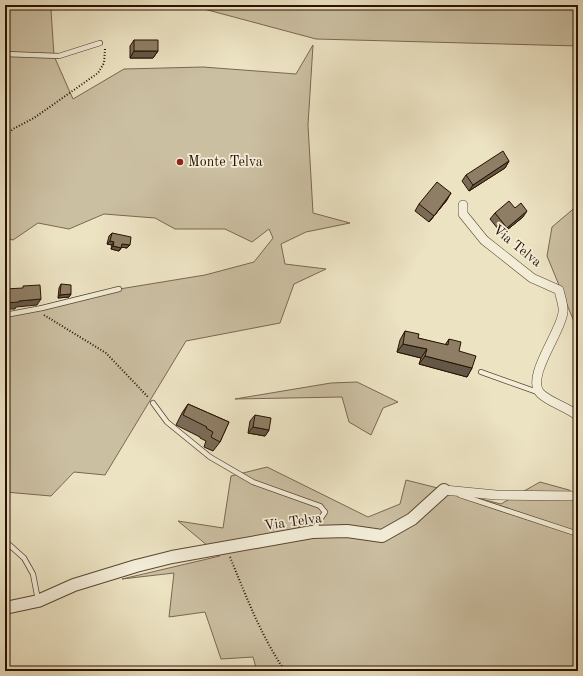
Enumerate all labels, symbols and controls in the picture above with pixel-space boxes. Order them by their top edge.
place label: Monte Telva [188,155,263,169]
marker: Monte Telva [175,157,185,167]
street label: Via Telva [490,222,544,270]
street label: Via Telva [263,511,323,533]

